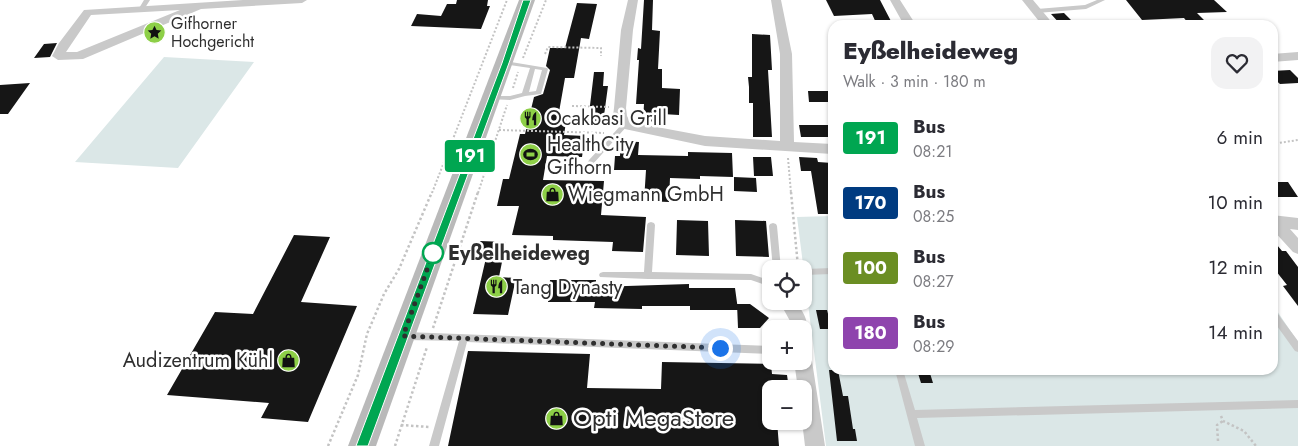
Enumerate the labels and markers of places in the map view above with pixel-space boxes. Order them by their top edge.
place label: Gifhorner Hochgericht [171,12,254,53]
place icon: Gifhorner Hochgericht [143,20,167,44]
place label: Ocakbasi Grill [546,104,667,133]
restaurant icon: Ocakbasi Grill [518,106,542,130]
place label: HealthCity Gifhorn [547,130,634,182]
sports icon: HealthCity Gifhorn [519,143,543,167]
place label: Wiegmann GmbH [568,180,724,209]
shop icon: Wiegmann GmbH [540,182,564,206]
place label: Eyßelheideweg [448,239,590,268]
marker: Eyßelheideweg [422,242,444,264]
place label: Tang Dynasty [513,273,622,302]
restaurant icon: Tang Dynasty [485,275,509,299]
place label: Audizentrum Kühl [123,346,273,375]
shop icon: Audizentrum Kühl [277,348,301,372]
place label: Opti MegaStore [573,400,734,435]
shop icon: Opti MegaStore [545,406,569,430]

